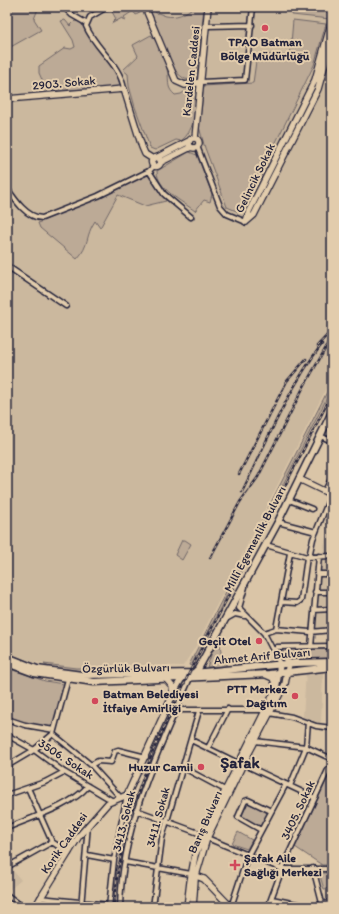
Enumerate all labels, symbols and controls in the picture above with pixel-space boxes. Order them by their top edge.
marker: TPAO Batman Bölge Müdürlüğü [260,23,270,33]
street label: Kardelen Caddesi [179,25,203,117]
place label: TPAO Batman Bölge Müdürlüğü [221,35,310,64]
street label: 2903. Sokak [32,73,96,93]
street label: Gelincik Sokak [232,140,278,215]
street label: Millî Egemenlik Bulvarı [221,484,289,594]
place label: Geçit Otel [199,634,252,649]
marker: Geçit Otel [254,636,264,646]
street label: Ahmet Arif Bulvarı [213,645,311,667]
street label: Özgürlük Bulvarı [82,660,170,676]
place label: PTT Merkez Dağıtım [227,682,288,711]
place label: Batman Belediyesi İtfaiye Amirliği [103,687,199,716]
marker: PTT Merkez Dağıtım [290,691,300,701]
marker: Batman Belediyesi İtfaiye Amirliği [90,696,100,706]
street label: 3506. Sokak [36,736,96,782]
district label: Şafak [220,753,260,773]
place label: Huzur Camii [129,760,193,774]
marker: Huzur Camii [196,762,206,772]
street label: 3405. Sokak [278,778,318,842]
street label: 3411. Sokak [143,785,173,849]
street label: 3413. Sokak [110,789,138,853]
street label: Barış Bulvarı [185,789,225,855]
street label: Korik Caddesi [38,810,90,876]
place label: Şafak Aile Sağlığı Merkezi [244,851,322,880]
marker: Şafak Aile Sağlığı Merkezi [229,859,241,871]

